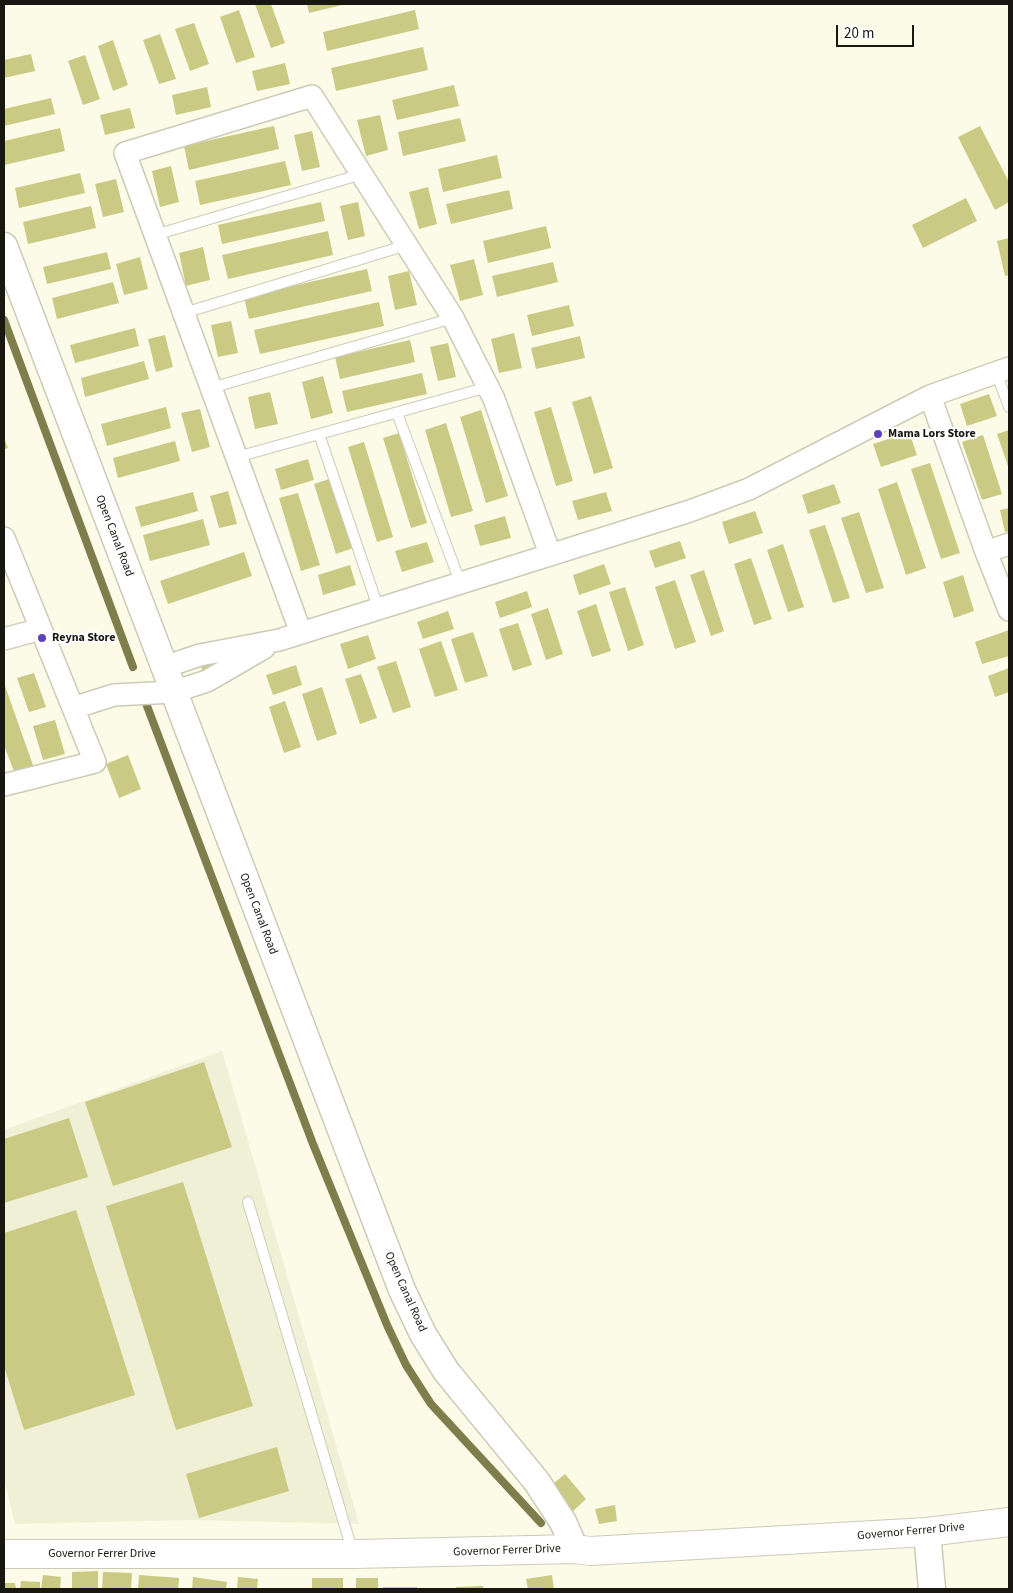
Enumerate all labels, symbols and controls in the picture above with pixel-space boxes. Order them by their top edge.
scale bar [838,15,916,47]
text: 20 m [844,23,874,44]
place label: Mama Lors Store [888,427,976,441]
marker: Mama Lors Store [872,428,884,440]
street label: Open Canal Road [92,493,136,579]
place label: Reyna Store [52,631,115,645]
marker: Reyna Store [36,632,48,644]
street label: Open Canal Road [236,871,280,957]
street label: Open Canal Road [381,1250,429,1334]
street label: Governor Ferrer Drive [857,1520,965,1544]
street label: Governor Ferrer Drive [453,1542,561,1560]
street label: Governor Ferrer Drive [48,1547,156,1561]

